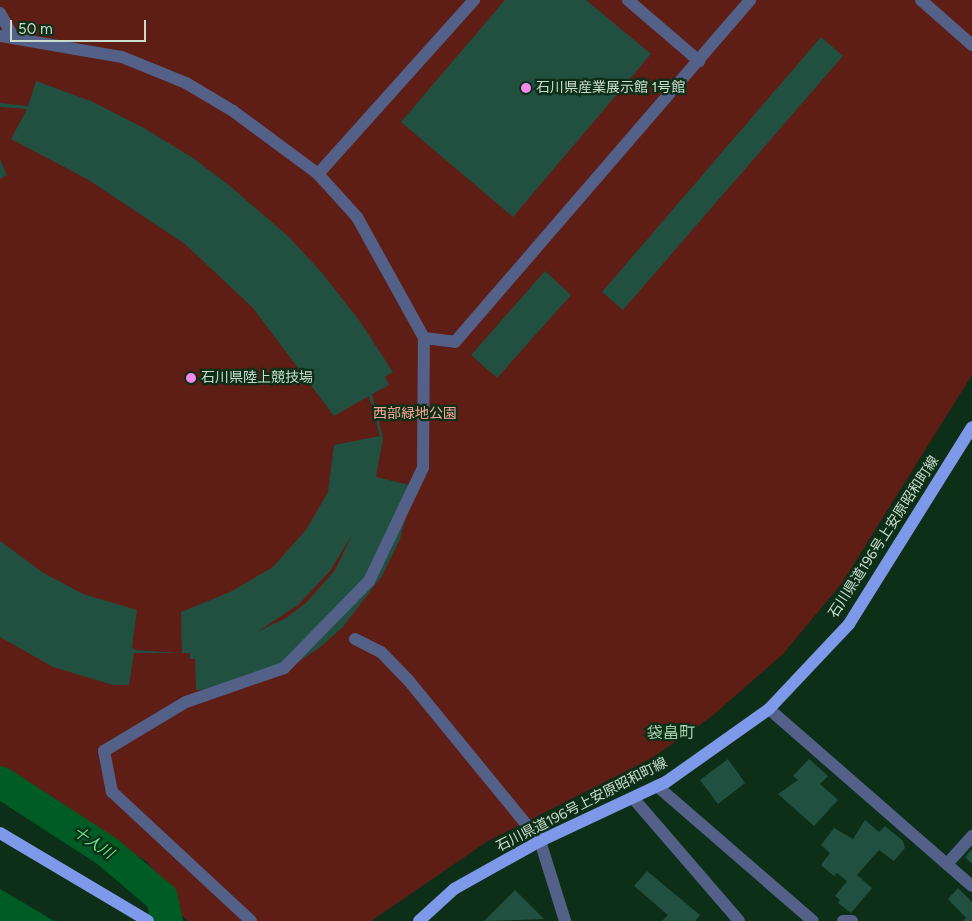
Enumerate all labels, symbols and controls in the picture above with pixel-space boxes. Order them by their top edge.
scale bar [12,10,149,42]
text: 50 m [18,20,53,38]
place label: 石川県産業展示館 1号館 [536,80,685,96]
marker: 石川県産業展示館 1号館 [520,82,532,94]
place label: 石川県陸上競技場 [201,370,313,386]
marker: 石川県陸上競技場 [185,372,197,384]
park label: 西部緑地公園 [373,406,457,422]
street label: 石川県道196号上安原昭和町線 [825,453,943,621]
district label: 袋畠町 [647,723,695,743]
street label: 石川県道196号上安原昭和町線 [494,754,670,856]
water label: 十人川 [69,823,117,863]

